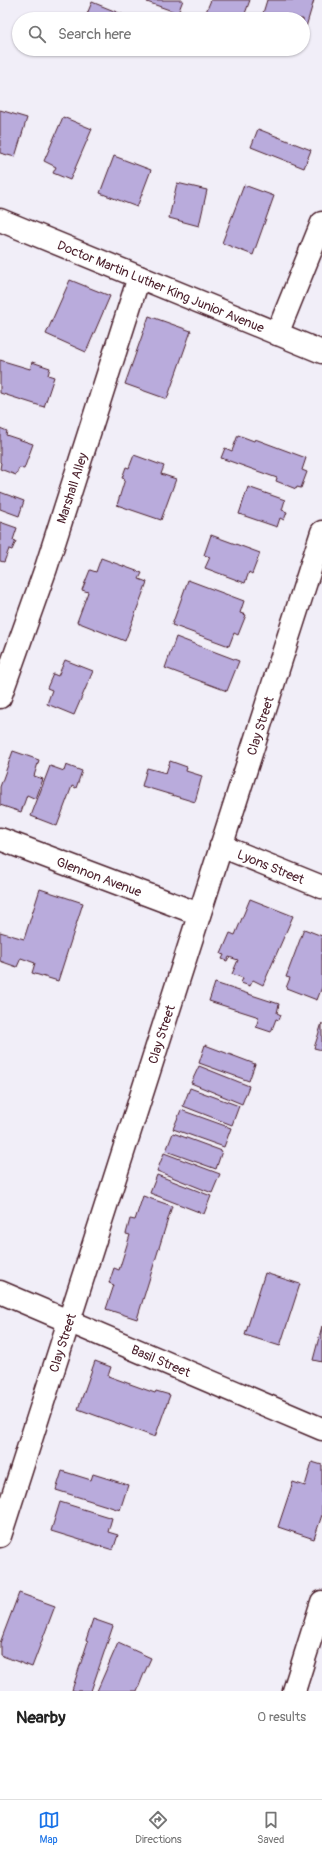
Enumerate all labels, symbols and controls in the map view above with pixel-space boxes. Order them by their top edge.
search box [12,12,310,56]
icon: search [26,23,48,45]
text: Search here [58,25,131,44]
street label: Doctor Martin Luther King Junior Avenue [55,237,267,337]
street label: Marshall Alley [54,450,92,526]
street label: Clay Street [244,694,278,757]
street label: Lyons Street [235,847,307,888]
street label: Glennon Avenue [54,854,144,901]
street label: Clay Street [145,1002,179,1066]
street label: Clay Street [46,1311,80,1374]
street label: Basil Street [129,1342,193,1381]
text: Nearby [16,1707,65,1728]
text: 0 results [257,1709,306,1725]
tab: Map [38,1809,60,1846]
tab: Directions [135,1809,182,1846]
tab: Saved [257,1809,284,1846]

